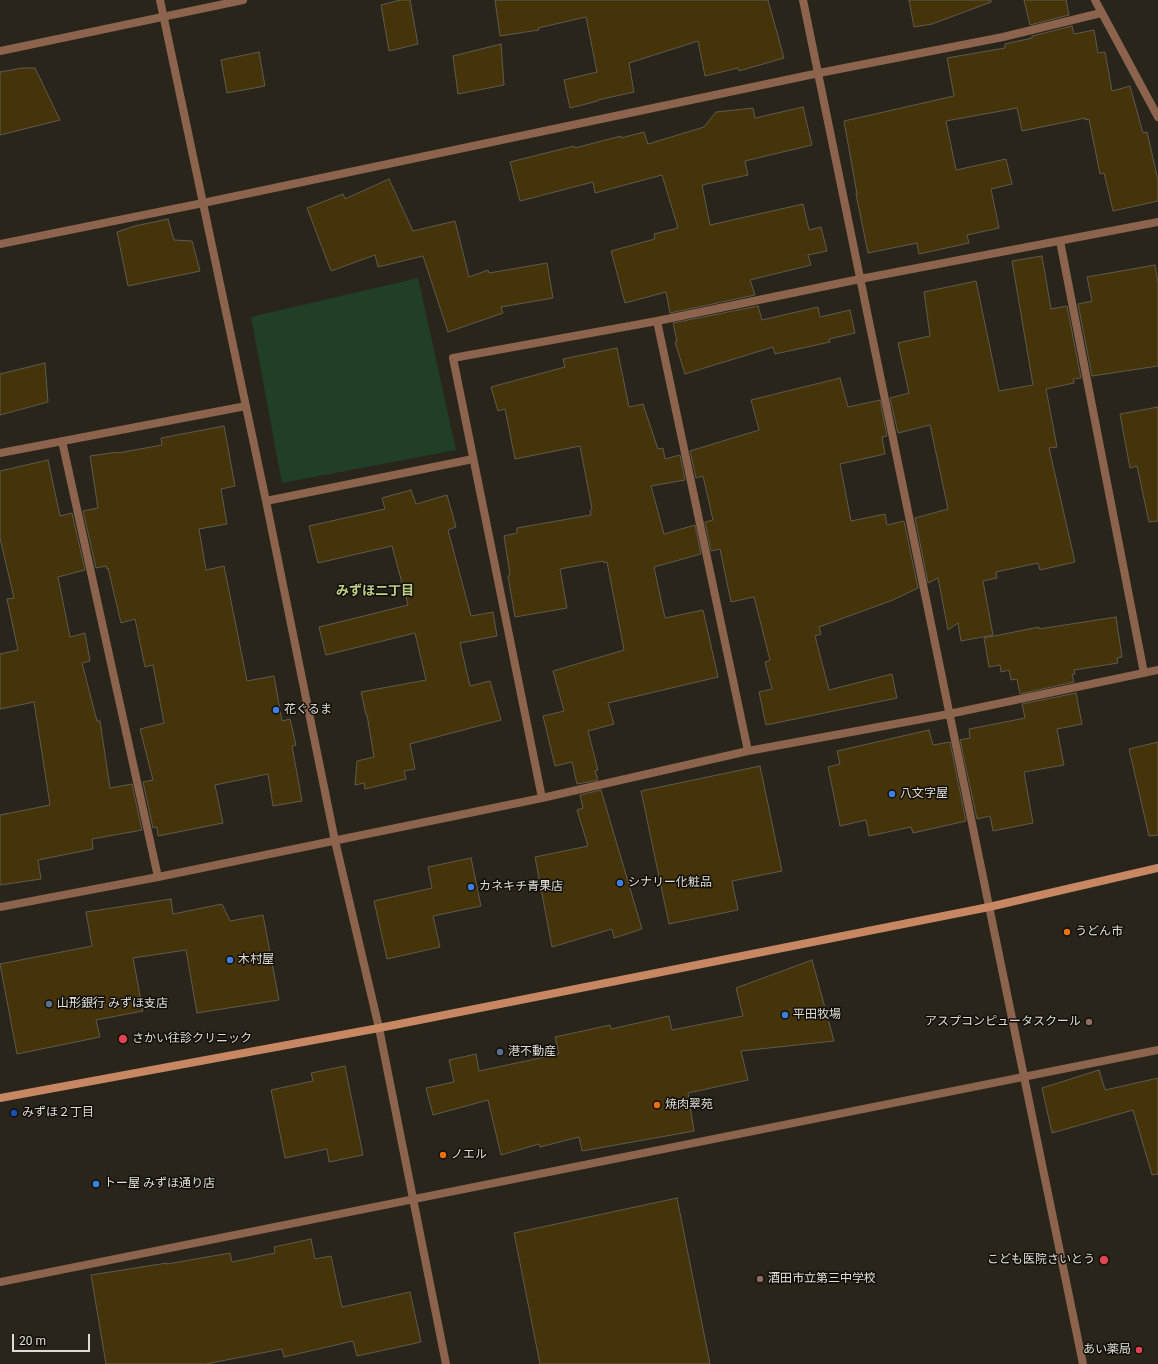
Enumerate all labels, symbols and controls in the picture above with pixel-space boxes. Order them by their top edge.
district label: みずほ二丁目 [336,584,414,600]
place label: 花ぐるま [284,703,332,717]
marker: 花ぐるま [271,705,281,715]
place label: 八文字屋 [900,787,948,801]
marker: 八文字屋 [887,789,897,799]
place label: シナリー化粧品 [628,876,712,890]
marker: シナリー化粧品 [615,878,625,888]
place label: カネキチ青果店 [479,880,563,894]
marker: カネキチ青果店 [466,882,476,892]
place label: うどん市 [1075,925,1123,939]
marker: うどん市 [1062,927,1072,937]
place label: 木村屋 [238,953,274,967]
marker: 木村屋 [225,955,235,965]
place label: 山形銀行 みずほ支店 [57,997,168,1011]
marker: 山形銀行 みずほ支店 [44,999,54,1009]
place label: 平田牧場 [793,1008,841,1022]
marker: 平田牧場 [780,1010,790,1020]
place label: アスプコンピュータスクール [925,1015,1081,1029]
marker: アスプコンピュータスクール [1084,1017,1094,1027]
place label: さかい往診クリニック [132,1032,252,1046]
marker: さかい往診クリニック [117,1033,129,1045]
place label: 港不動産 [508,1045,556,1059]
marker: 港不動産 [495,1047,505,1057]
place label: 焼肉翠苑 [665,1098,713,1112]
marker: 焼肉翠苑 [652,1100,662,1110]
place label: みずほ２丁目 [22,1106,94,1120]
marker: みずほ２丁目 [9,1108,19,1118]
place label: ノエル [451,1148,487,1162]
marker: ノエル [438,1150,448,1160]
place label: トー屋 みずほ通り店 [104,1177,215,1191]
marker: トー屋 みずほ通り店 [91,1179,101,1189]
place label: こども医院さいとう [987,1253,1095,1267]
marker: こども医院さいとう [1098,1254,1110,1266]
place label: 酒田市立第三中学校 [768,1272,876,1286]
marker: 酒田市立第三中学校 [755,1274,765,1284]
scale bar [14,1326,92,1352]
text: 20 m [19,1334,46,1348]
place label: あい薬局 [1083,1343,1131,1357]
marker: あい薬局 [1134,1345,1144,1355]

